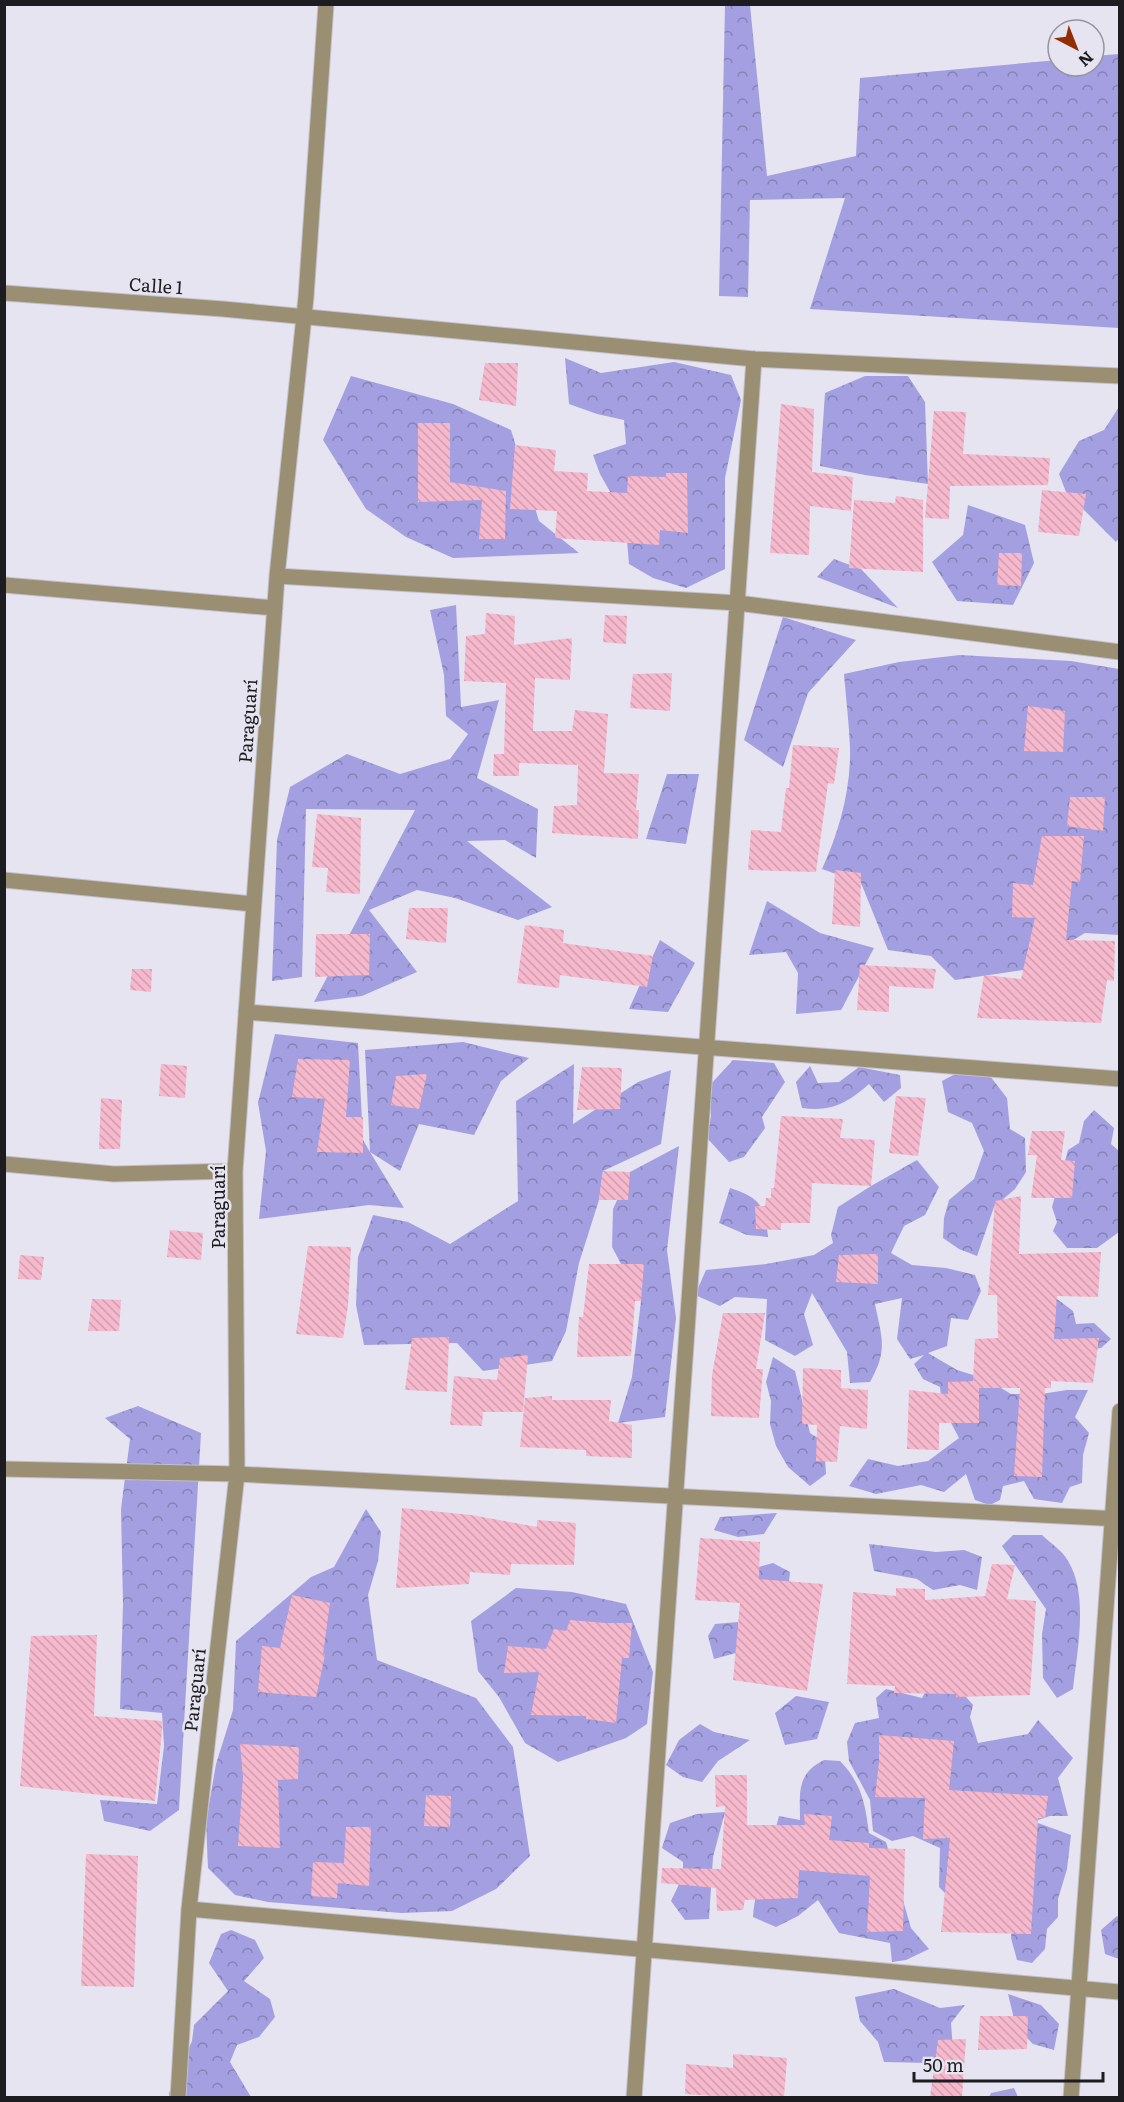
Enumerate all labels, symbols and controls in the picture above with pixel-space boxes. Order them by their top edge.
north arrow [1046,18,1106,78]
text: N [1074,46,1100,73]
street label: Calle 1 [128,270,184,300]
street label: Paraguarí [231,678,263,764]
street label: Paraguarí [204,1165,231,1249]
street label: Paraguarí [176,1647,212,1733]
scale bar [914,2045,1103,2083]
text: 50 m [923,2051,964,2078]

